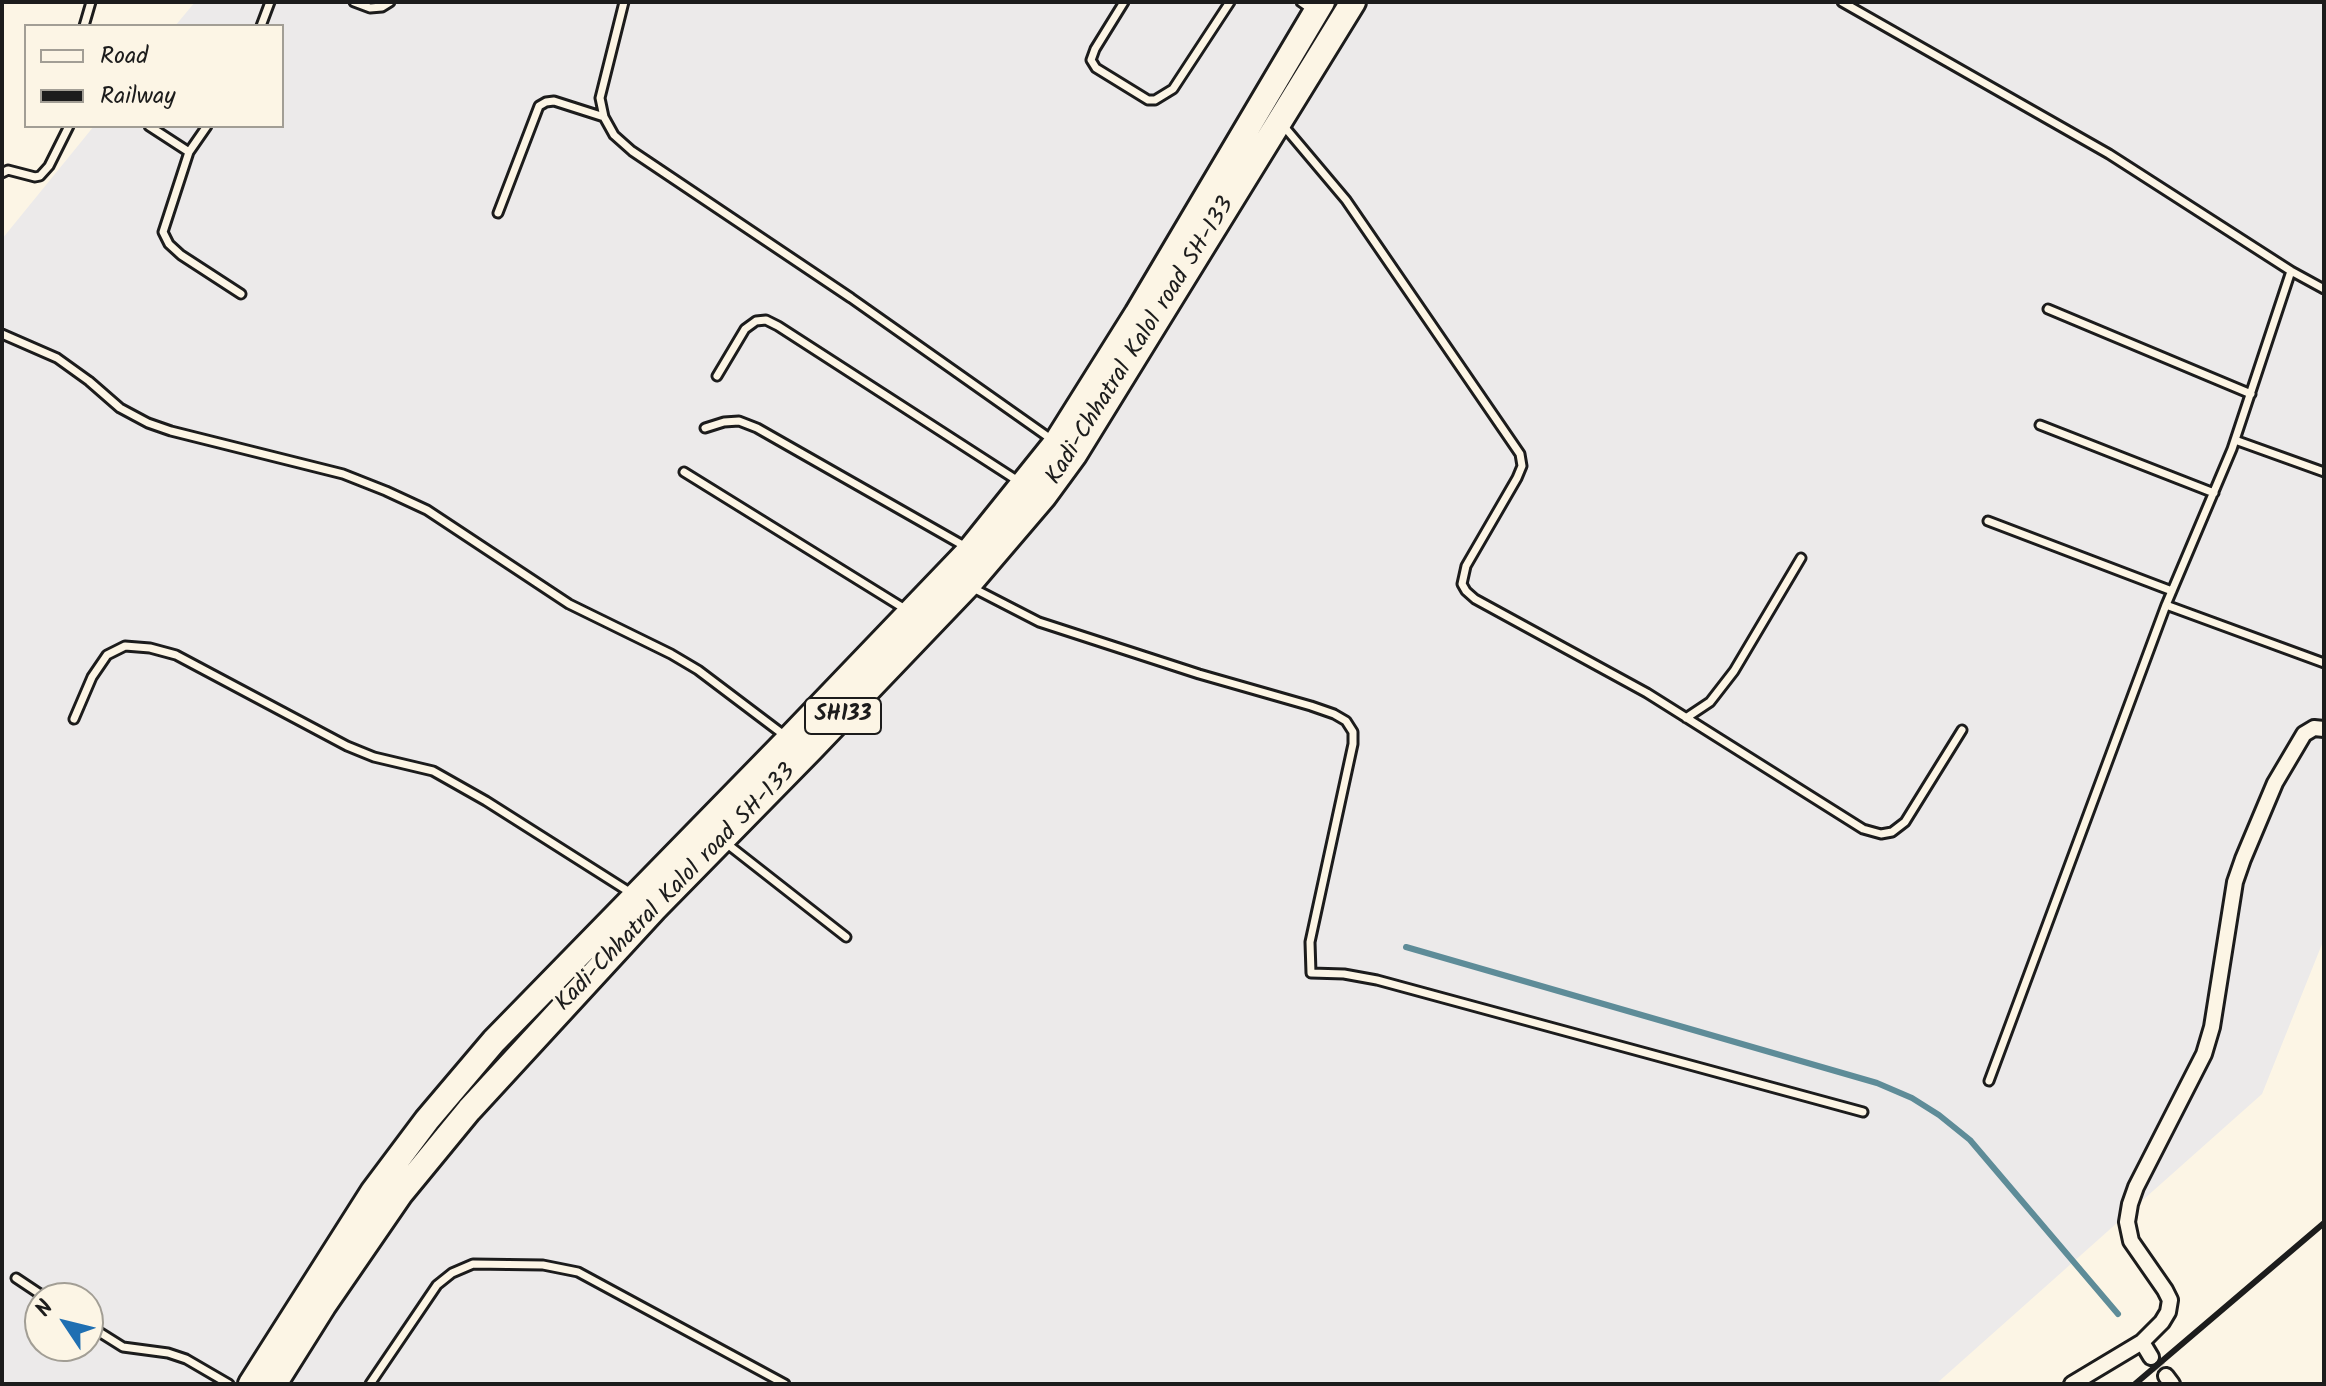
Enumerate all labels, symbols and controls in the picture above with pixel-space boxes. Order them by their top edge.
legend [24,24,284,128]
text: Road [100,37,148,76]
text: Railway [100,77,176,116]
street label: Kadi-Chhatral Kalol road SH-133 [1041,193,1243,491]
road number: SH133 [805,698,881,734]
street label: Kadi-Chhatral Kalol road SH-133 [551,759,803,1019]
north arrow [24,1282,104,1362]
text: N [27,1293,64,1325]

